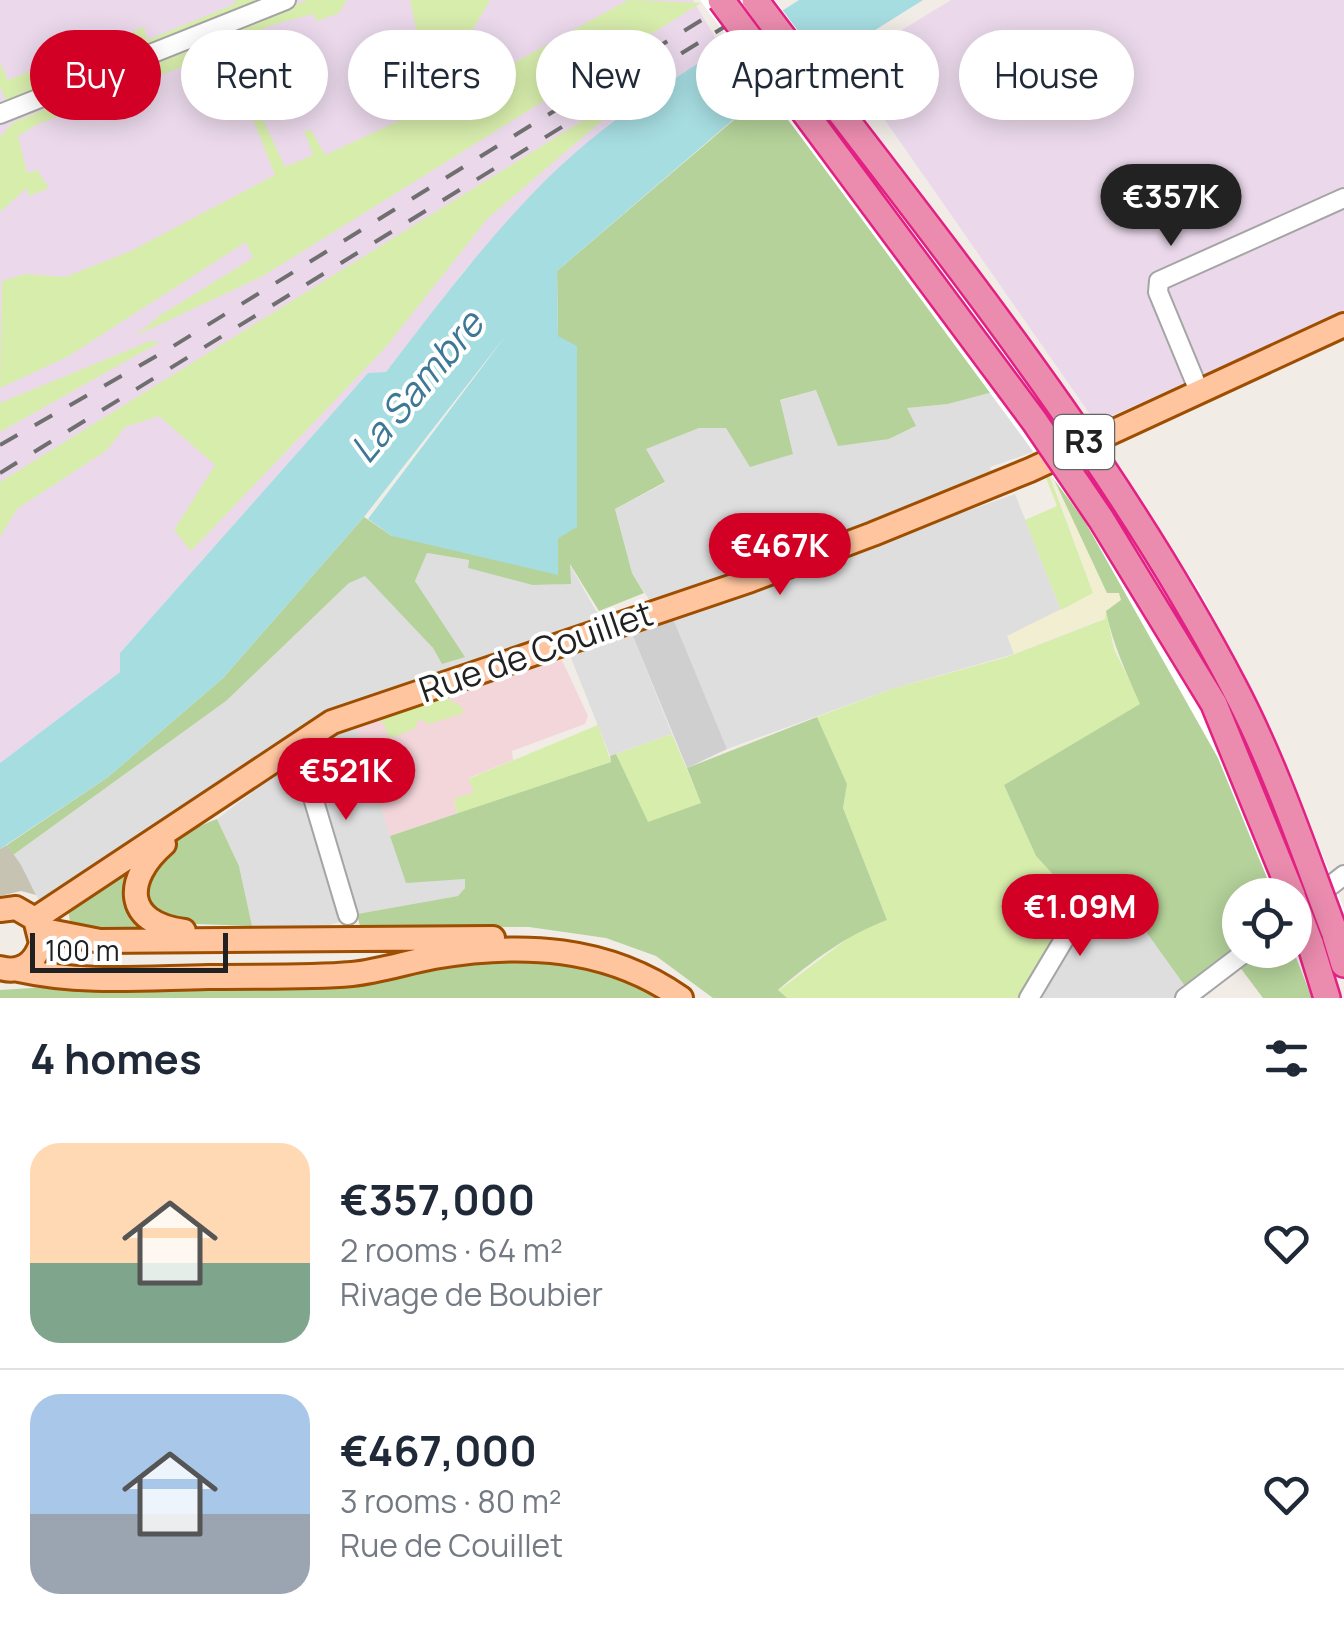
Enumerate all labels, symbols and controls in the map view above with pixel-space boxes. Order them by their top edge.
chip: Buy [30,30,161,120]
chip: Rent [181,30,328,120]
chip: Filters [348,30,516,120]
chip: New [536,30,676,120]
chip: Apartment [696,30,939,120]
chip: House [959,30,1134,120]
pin: €357K [1101,164,1241,249]
text: €357K [1123,174,1219,218]
water label: La Sambre [337,297,496,472]
road number: R3 [1054,415,1114,469]
pin: €467K [710,513,850,598]
text: €467K [731,523,829,567]
street label: Rue de Couillet [412,589,659,713]
pin: €521K [276,738,416,823]
text: €521K [299,748,393,792]
pin: €1.09M [999,874,1161,959]
map controls [1222,878,1312,968]
button: locate [1222,878,1312,968]
text: €1.09M [1024,884,1136,928]
scale bar [30,928,228,973]
text: 100 m [45,931,119,969]
text: 4 homes [30,1029,202,1087]
icon: filters [1259,1031,1314,1086]
text: €357,000 [340,1170,535,1228]
icon: home [110,1183,230,1303]
icon: heart [1259,1216,1314,1271]
text: 2 rooms · 64 m² [340,1228,563,1272]
text: Rivage de Boubier [340,1272,603,1316]
text: €467,000 [340,1421,537,1479]
icon: home [110,1434,230,1554]
icon: heart [1259,1467,1314,1522]
text: 3 rooms · 80 m² [340,1479,562,1523]
text: Rue de Couillet [340,1523,563,1567]

